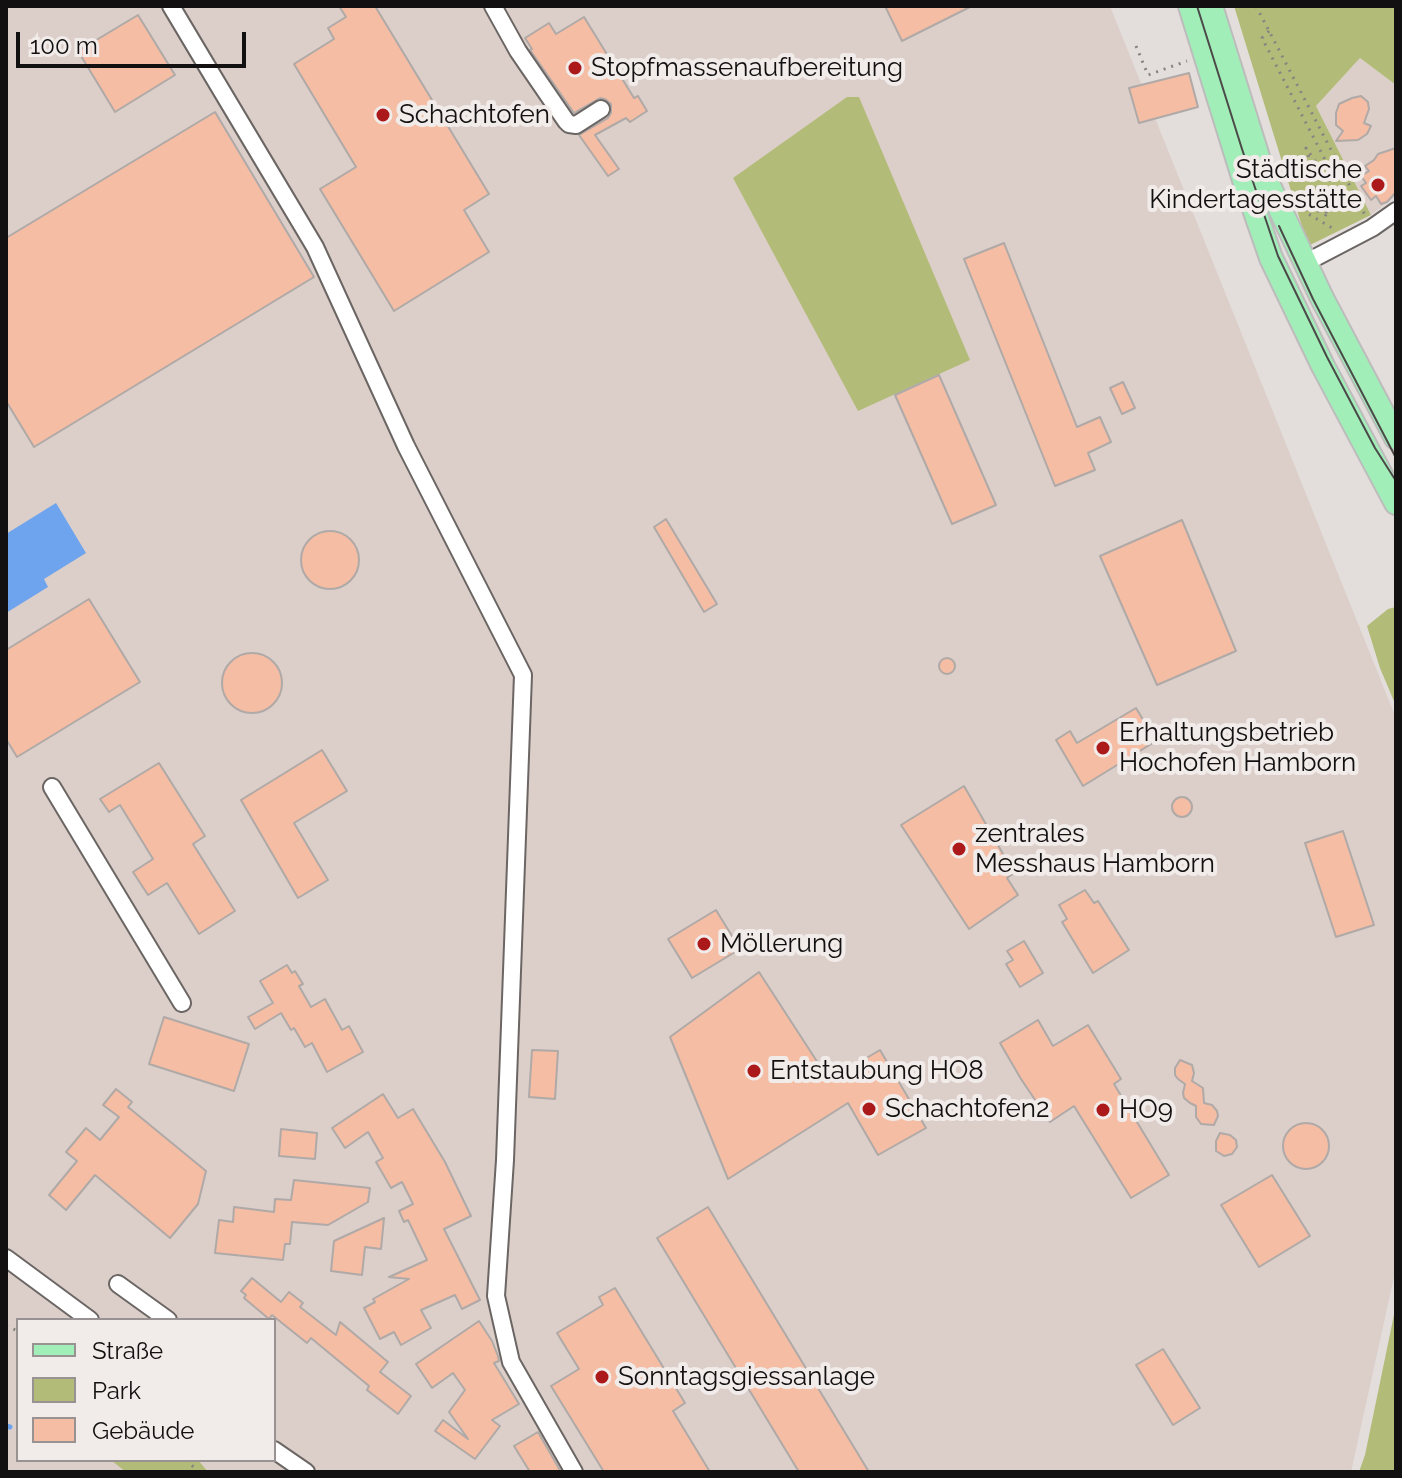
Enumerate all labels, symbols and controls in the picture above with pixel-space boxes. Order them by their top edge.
scale bar [20,16,250,66]
text: 100 m [30,31,98,60]
place label: Stopfmassenaufbereitung [591,52,903,84]
marker: Stopfmassenaufbereitung [566,59,584,77]
place label: Schachtofen [399,99,550,131]
marker: Schachtofen [374,106,392,124]
place label: Städtische Kindertagesstätte [1149,154,1362,216]
marker: Städtische Kindertagesstätte [1369,176,1387,194]
place label: Erhaltungsbetrieb Hochofen Hamborn [1119,717,1356,778]
marker: Erhaltungsbetrieb Hochofen Hamborn [1094,739,1112,757]
place label: zentrales Messhaus Hamborn [975,818,1215,880]
marker: zentrales Messhaus Hamborn [950,840,968,858]
place label: Möllerung [720,928,843,960]
marker: Möllerung [695,935,713,953]
place label: Entstaubung HO8 [770,1055,984,1087]
marker: Entstaubung HO8 [745,1062,763,1080]
place label: Schachtofen2 [885,1093,1050,1125]
place label: HO9 [1119,1094,1173,1126]
marker: Schachtofen2 [860,1100,878,1118]
marker: HO9 [1094,1101,1112,1119]
legend [16,1318,276,1462]
text: Straße [92,1336,163,1365]
place label: Sonntagsgiessanlage [618,1361,875,1393]
marker: Sonntagsgiessanlage [593,1368,611,1386]
text: Park [92,1376,141,1405]
text: Gebäude [92,1416,194,1445]

